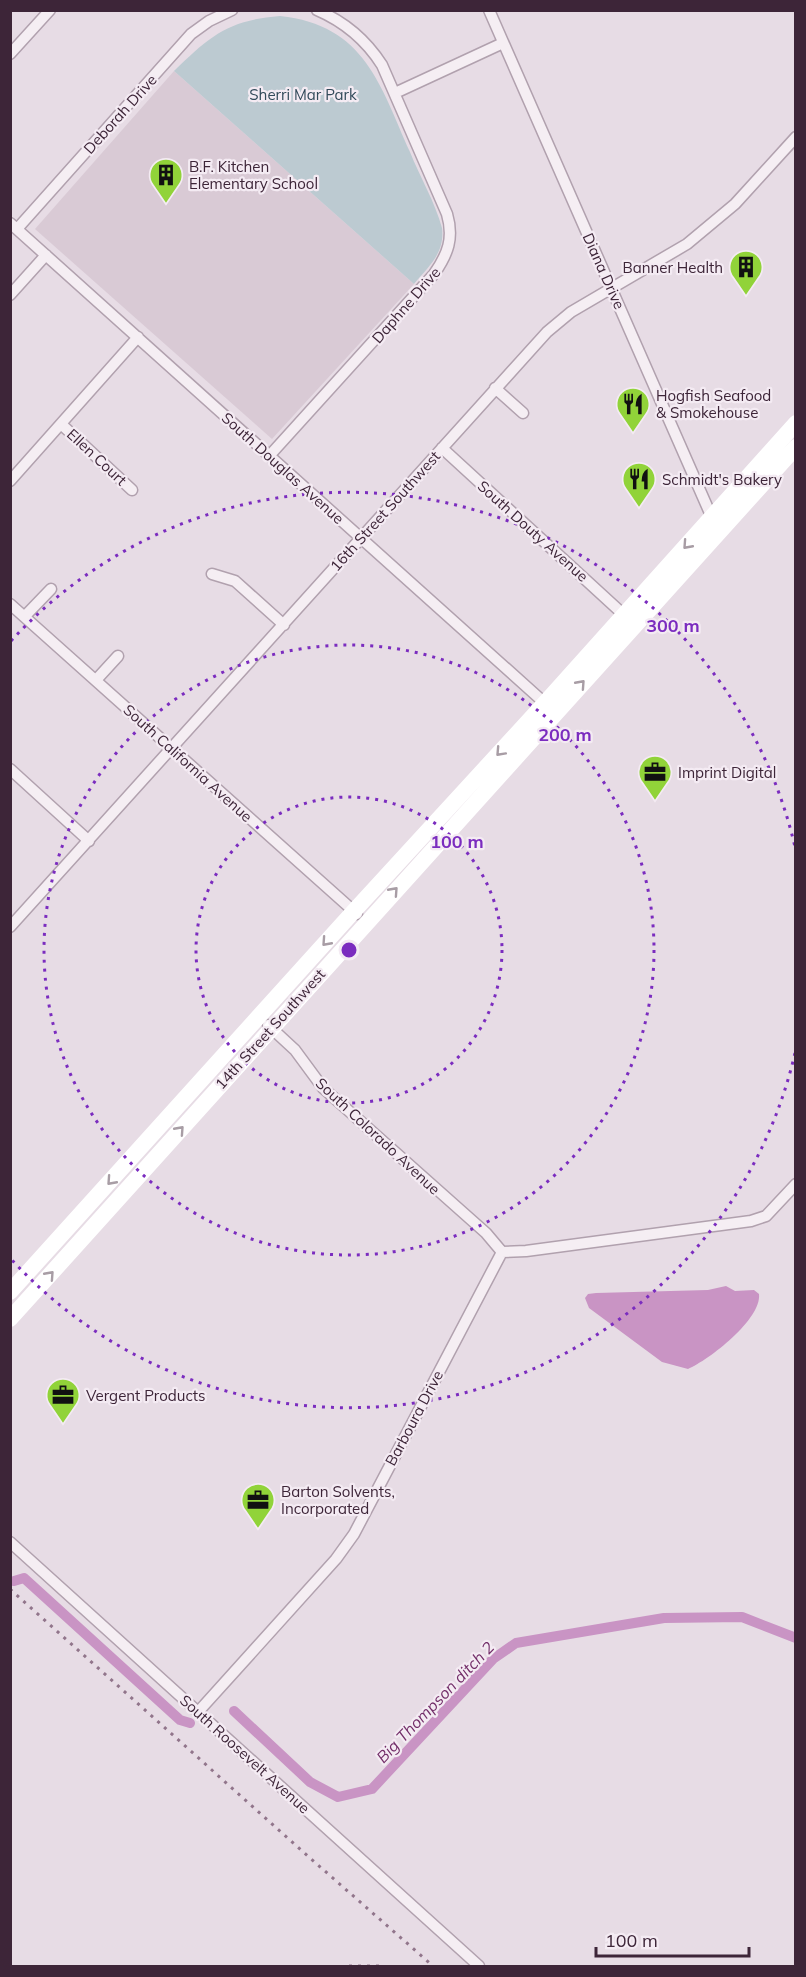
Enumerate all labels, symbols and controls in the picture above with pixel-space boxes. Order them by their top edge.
street label: Deborah Drive [79,70,161,158]
park label: Sherri Mar Park [249,85,357,104]
building icon: B.F. Kitchen Elementary School [148,157,184,204]
place label: B.F. Kitchen Elementary School [189,157,318,193]
street label: Diana Drive [579,230,629,312]
building icon: Banner Health [728,249,764,296]
place label: Banner Health [622,258,723,277]
street label: Daphne Drive [368,263,444,347]
restaurant icon: Hogfish Seafood & Smokehouse [615,386,651,433]
place label: Hogfish Seafood & Smokehouse [656,386,771,422]
street label: South Douglas Avenue [218,408,348,528]
street label: Ellen Court [63,425,131,489]
street label: 16th Street Southwest [326,447,444,575]
restaurant icon: Schmidt's Bakery [621,461,657,508]
place label: Schmidt's Bakery [662,470,782,489]
street label: South Douty Avenue [474,476,592,586]
one-way arrow [683,538,694,549]
text: 300 m [646,614,700,637]
one-way arrow [574,680,585,691]
street label: South California Avenue [120,700,256,826]
text: 200 m [538,723,592,746]
one-way arrow [496,746,507,756]
office icon: Imprint Digital [637,754,673,801]
place label: Imprint Digital [678,763,776,782]
text: 100 m [430,830,484,853]
one-way arrow [387,887,398,898]
one-way arrow [322,935,333,946]
centre of rings [339,940,359,960]
street label: 14th Street Southwest [211,965,329,1093]
street label: South Colorado Avenue [312,1073,444,1199]
one-way arrow [173,1126,184,1137]
one-way arrow [107,1174,118,1185]
one-way arrow [43,1271,54,1282]
street label: Barboura Drive [381,1367,447,1469]
office icon: Vergent Products [45,1377,81,1424]
place label: Vergent Products [86,1386,206,1405]
office icon: Barton Solvents, Incorporated [240,1482,276,1529]
place label: Barton Solvents, Incorporated [281,1482,395,1518]
water label: Big Thompson ditch 2 [372,1637,498,1767]
street label: South Roosevelt Avenue [176,1691,314,1817]
scale bar [596,1920,749,1958]
text: 100 m [605,1929,658,1952]

